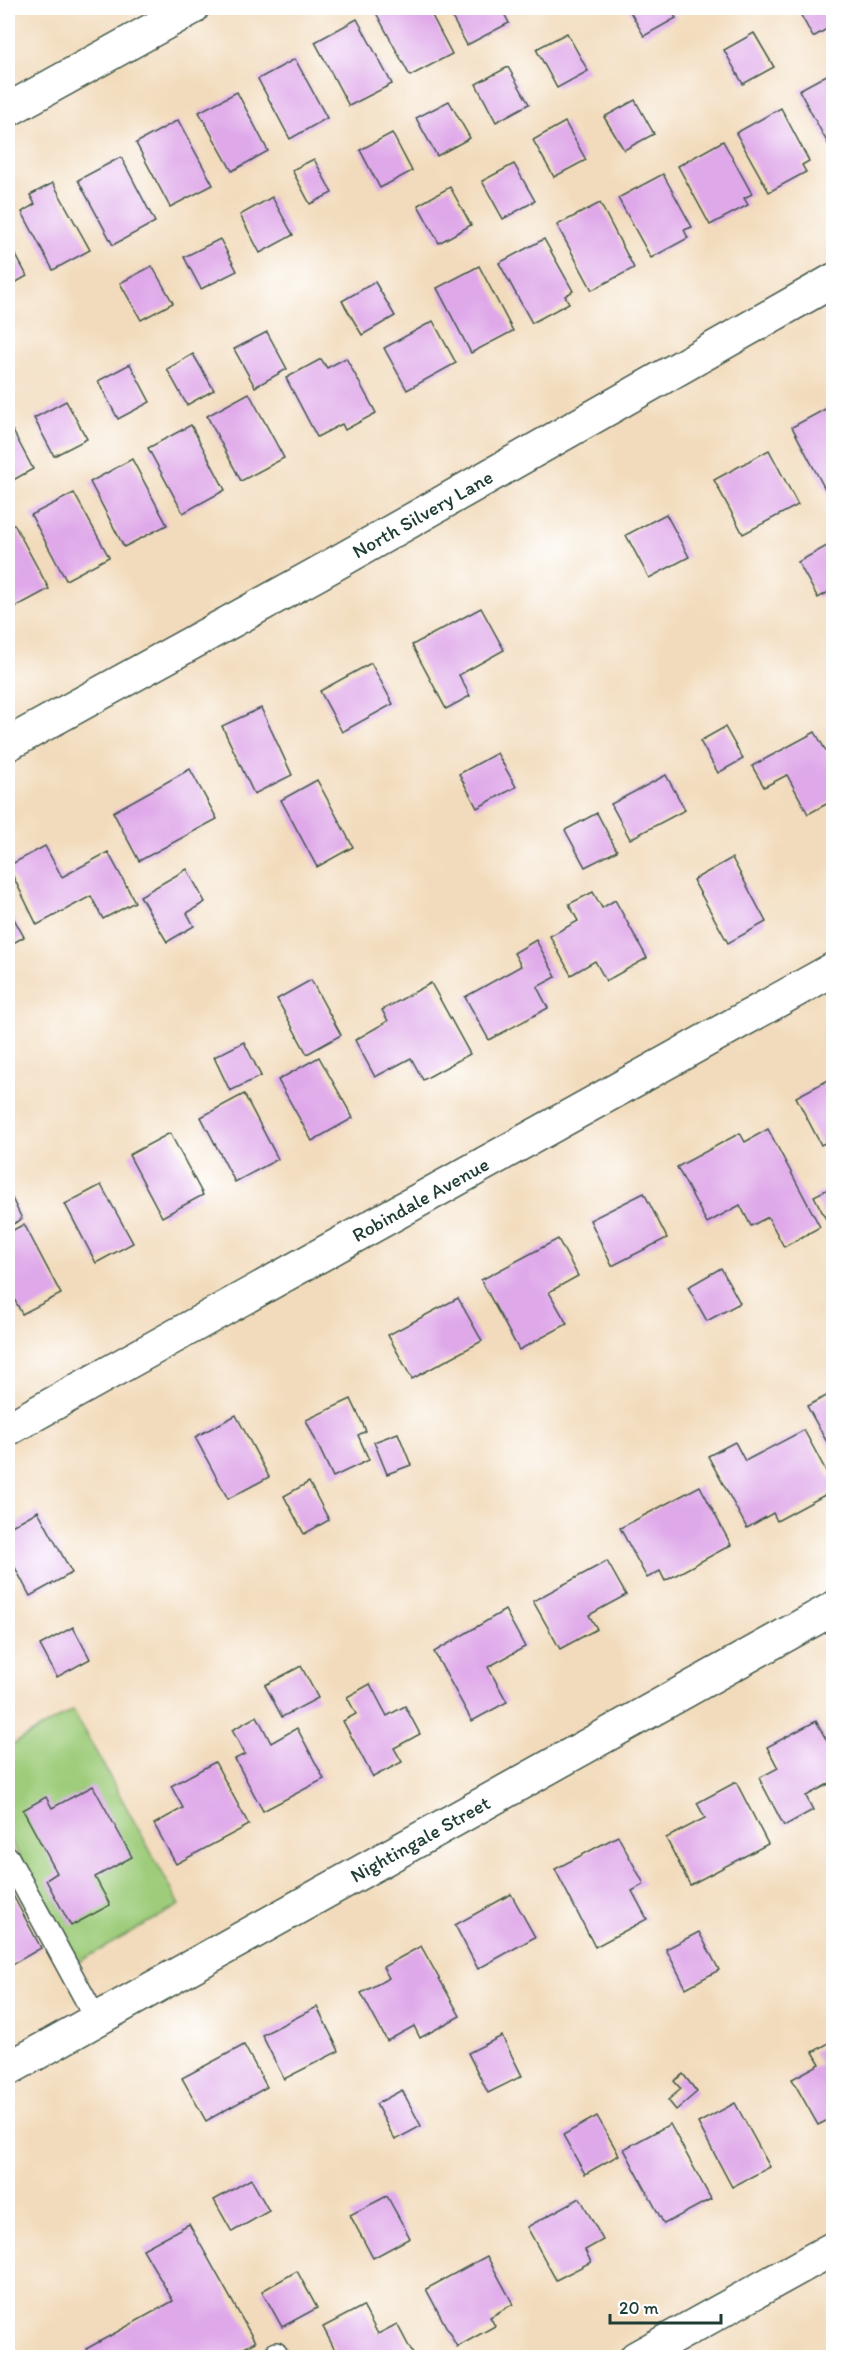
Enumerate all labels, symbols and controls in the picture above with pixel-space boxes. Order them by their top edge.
street label: North Silvery Lane [348,465,497,563]
street label: Robindale Avenue [348,1152,493,1247]
street label: Nightingale Street [346,1790,494,1888]
scale bar [610,2287,721,2325]
text: 20 m [619,2297,659,2319]

